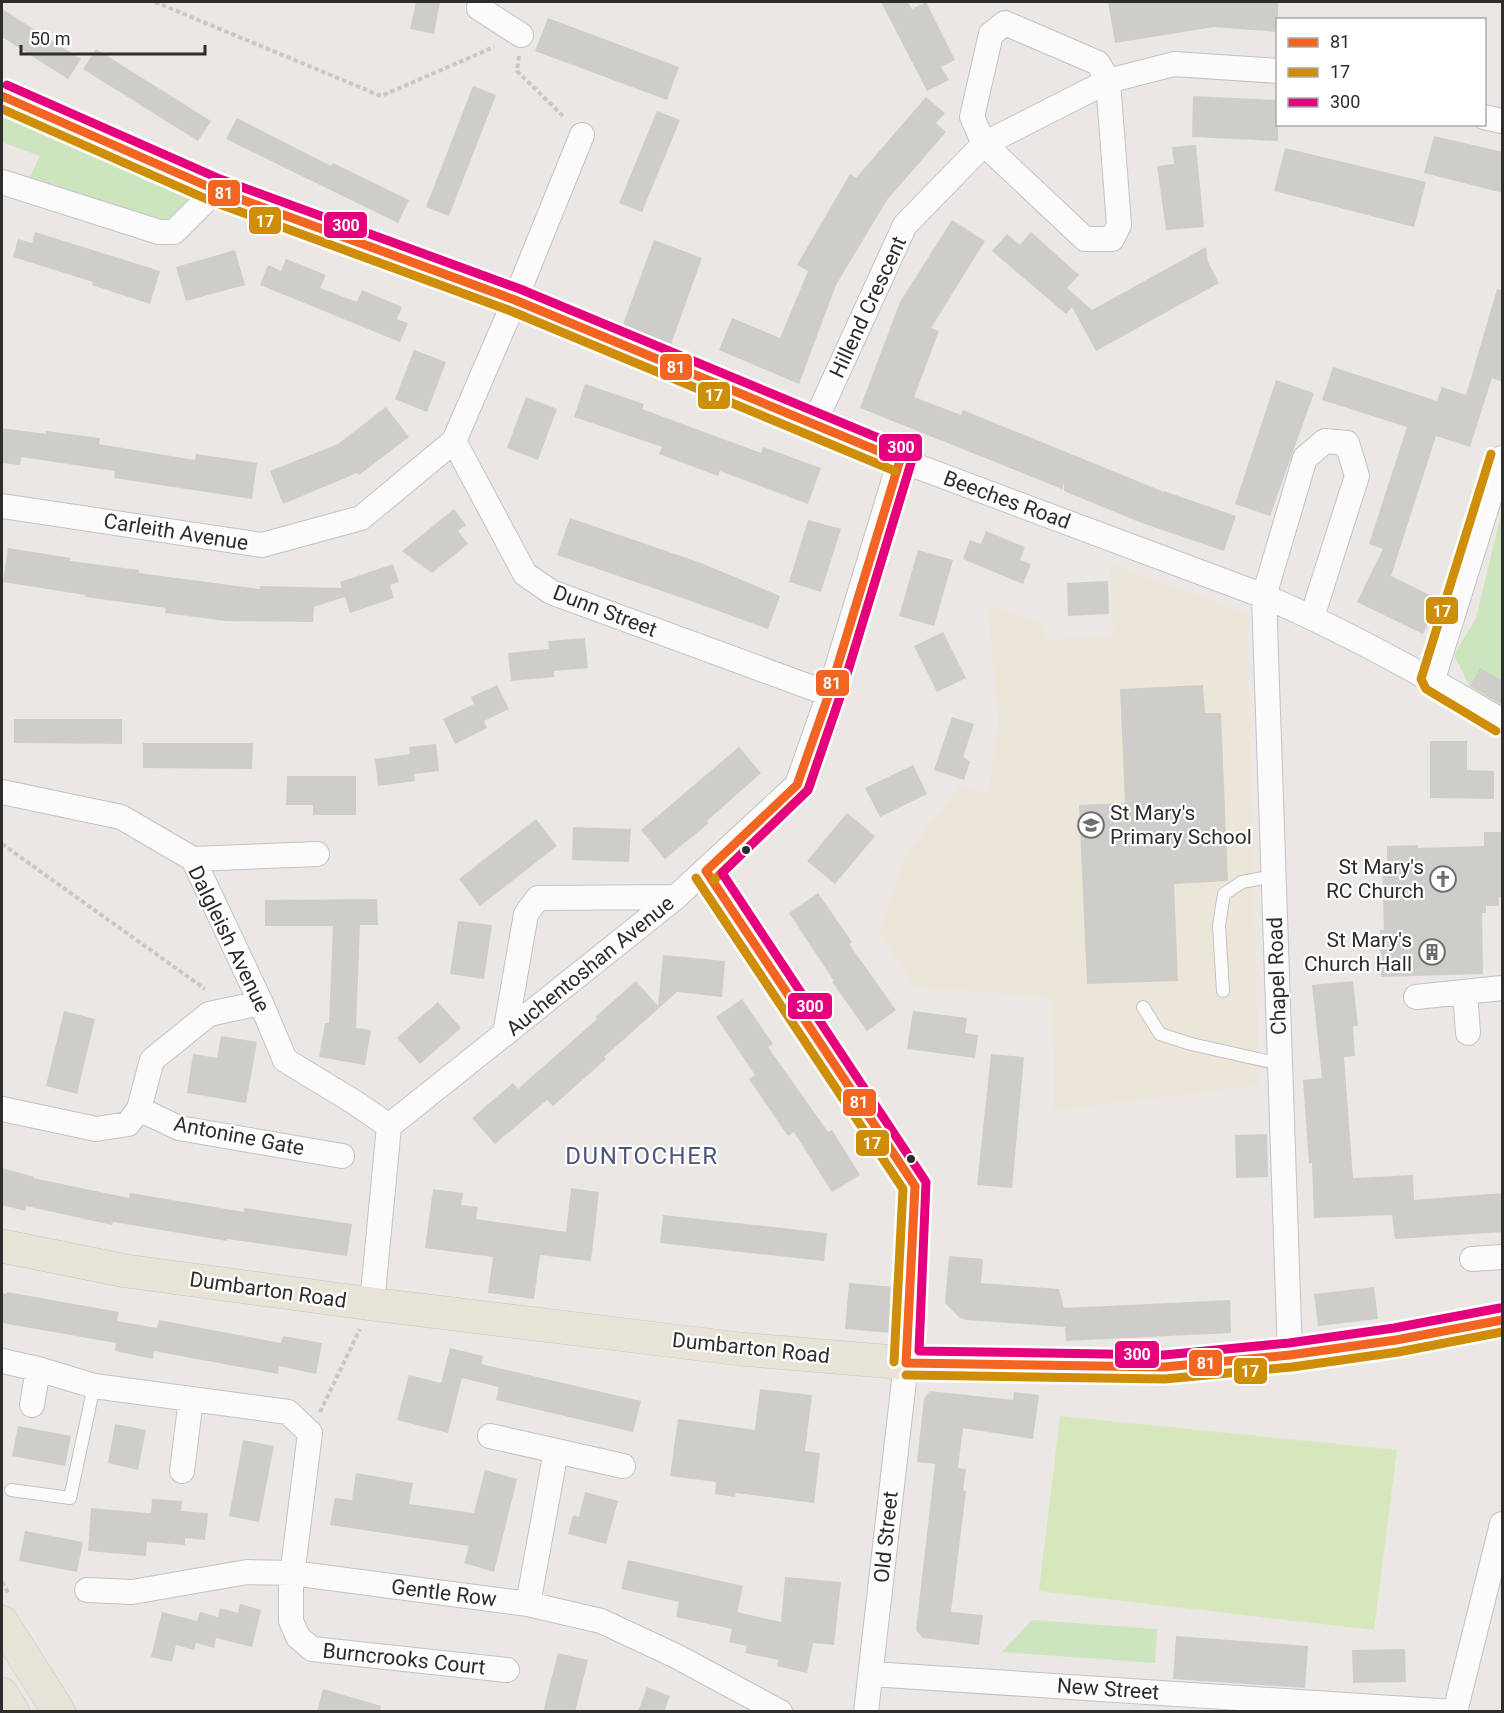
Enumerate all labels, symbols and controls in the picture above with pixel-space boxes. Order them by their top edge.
scale bar [21,18,206,56]
legend [1276,18,1486,126]
text: 50 m [30,28,70,49]
text: 81 [1330,31,1350,52]
text: 17 [1330,61,1350,82]
text: 300 [1330,91,1360,112]
line badge: 81 [207,179,241,207]
text: 81 [215,184,233,203]
line badge: 17 [248,206,282,235]
line badge: 300 [323,211,368,239]
text: 17 [256,212,274,231]
text: 300 [332,216,360,235]
street label: Hillend Crescent [825,232,911,382]
line badge: 81 [659,353,693,381]
text: 81 [667,358,685,377]
line badge: 17 [697,381,731,410]
text: 17 [705,386,723,405]
line badge: 300 [878,433,923,462]
text: 300 [887,438,915,457]
street label: Beeches Road [940,466,1074,534]
street label: Carleith Avenue [102,509,250,555]
street label: Dunn Street [550,580,660,642]
line badge: 17 [1425,596,1459,625]
text: 17 [1433,602,1451,621]
line badge: 81 [815,669,850,697]
text: 81 [823,674,841,693]
place label: St Mary's Primary School [1110,801,1252,849]
school or university icon: St Mary's Primary School [1076,810,1106,840]
unlabelled marker [740,844,752,856]
place label: St Mary's RC Church [1326,855,1424,903]
street label: Dalgleish Avenue [183,862,275,1016]
church icon: St Mary's RC Church [1428,864,1458,894]
street label: Auchentoshan Avenue [501,891,679,1041]
street label: Chapel Road [1263,917,1291,1035]
place label: St Mary's Church Hall [1304,928,1412,976]
building icon: St Mary's Church Hall [1417,937,1447,967]
line badge: 300 [787,992,833,1020]
text: 300 [796,997,824,1016]
line badge: 81 [842,1088,877,1117]
text: 81 [850,1093,868,1112]
street label: Antonine Gate [172,1112,306,1160]
line badge: 17 [855,1129,890,1157]
text: 17 [863,1134,881,1153]
district label: DUNTOCHER [565,1142,719,1170]
unlabelled marker [905,1153,917,1165]
street label: Dumbarton Road [188,1267,348,1313]
street label: Dumbarton Road [671,1328,831,1368]
line badge: 300 [1114,1340,1160,1369]
text: 300 [1123,1345,1151,1364]
line badge: 81 [1188,1349,1223,1377]
text: 81 [1197,1354,1215,1373]
line badge: 17 [1233,1357,1268,1385]
text: 17 [1241,1362,1259,1381]
street label: Old Street [869,1490,903,1584]
street label: Gentle Row [390,1575,498,1611]
street label: Burncrooks Court [321,1639,487,1679]
street label: New Street [1056,1673,1160,1705]

